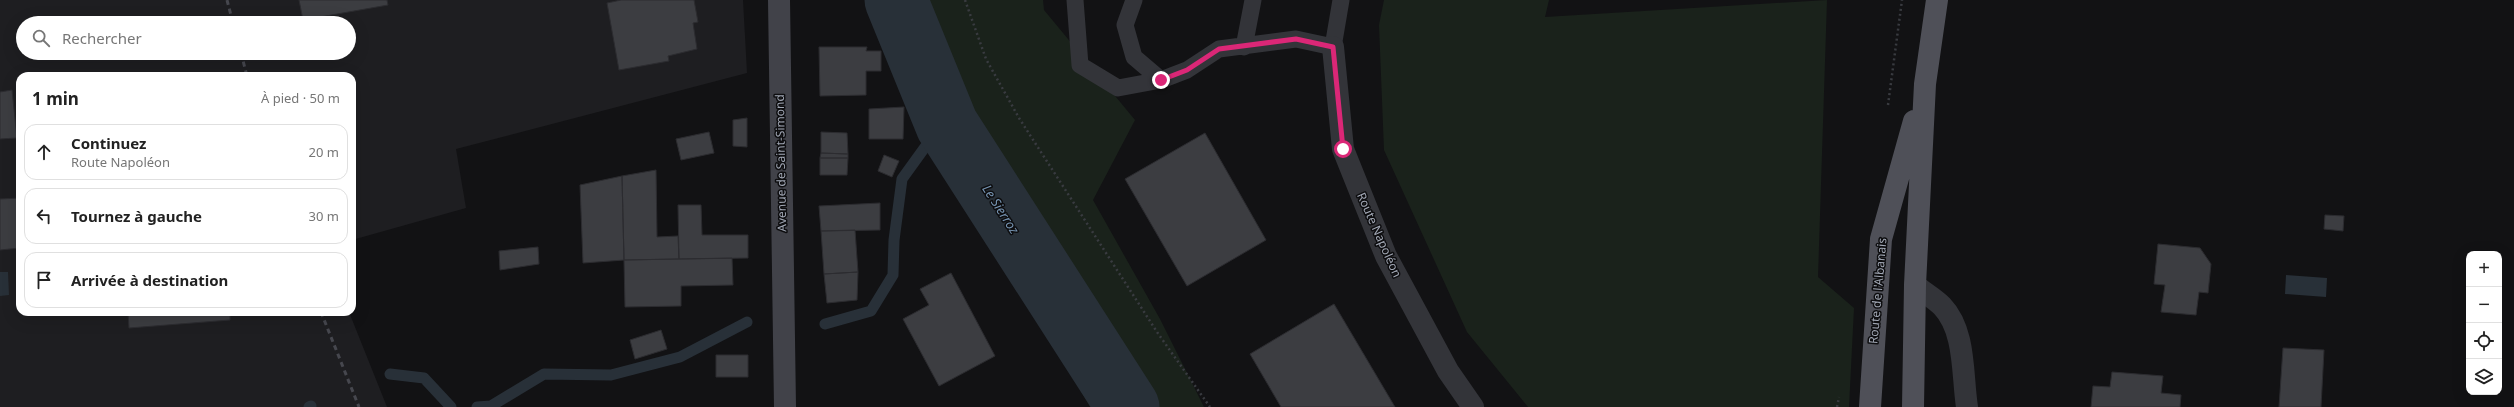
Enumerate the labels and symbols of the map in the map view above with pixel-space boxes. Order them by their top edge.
route end [1152,71,1170,89]
street label: Avenue de Saint-Simond [771,94,790,232]
route start [1334,140,1352,158]
water label: Le Sierroz [978,181,1024,237]
street label: Route Napoléon [1353,190,1406,280]
street label: Route de l'Albanais [1864,237,1891,345]

